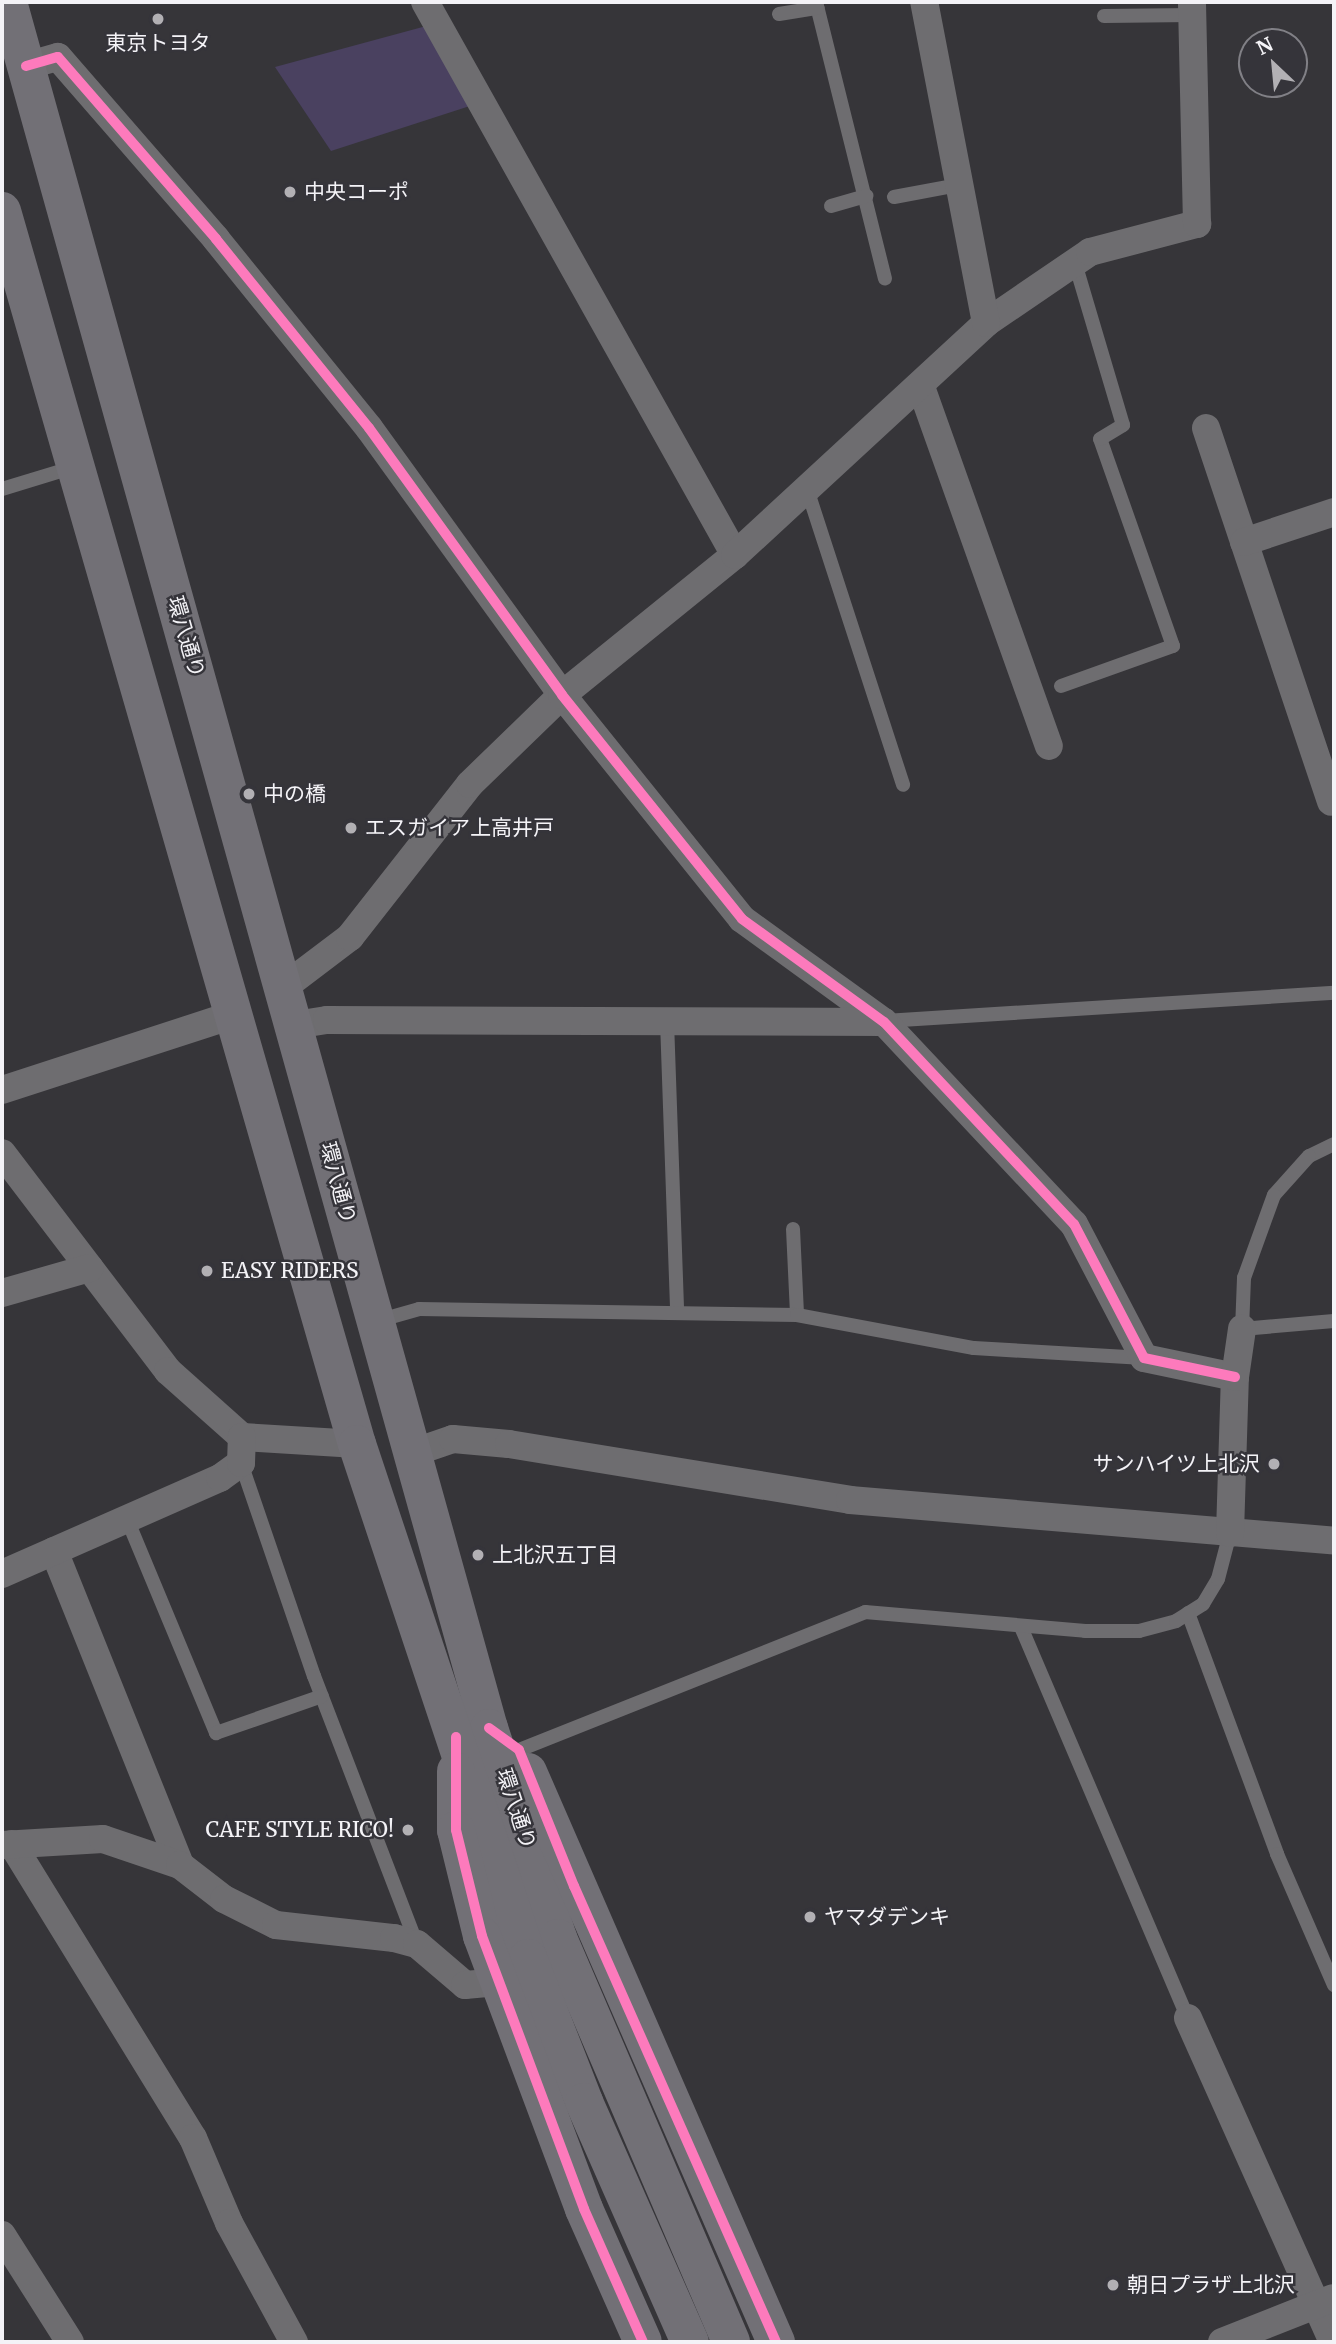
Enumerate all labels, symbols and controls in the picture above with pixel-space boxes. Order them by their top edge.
marker: 東京トヨタ [150,11,166,27]
north arrow [1238,28,1308,98]
place label: 東京トヨタ [106,30,210,56]
text: N [1253,32,1277,60]
place label: 中央コーポ [304,179,409,205]
marker: 中央コーポ [282,184,298,200]
street label: 環八通り [162,593,210,681]
place label: 中の橋 [263,781,326,807]
marker: 中の橋 [241,786,257,802]
place label: エスガイア上高井戸 [365,815,554,841]
marker: エスガイア上高井戸 [343,820,359,836]
street label: 環八通り [315,1139,361,1227]
place label: EASY RIDERS [221,1258,359,1284]
marker: EASY RIDERS [199,1263,215,1279]
place label: サンハイツ上北沢 [1092,1451,1260,1477]
marker: サンハイツ上北沢 [1266,1456,1282,1472]
place label: 上北沢五丁目 [492,1542,618,1568]
marker: 上北沢五丁目 [470,1547,486,1563]
street label: 環八通り [491,1765,541,1853]
place label: CAFE STYLE RICO! [206,1817,394,1843]
marker: CAFE STYLE RICO! [400,1822,416,1838]
place label: ヤマダデンキ [824,1904,950,1930]
marker: ヤマダデンキ [802,1909,818,1925]
place label: 朝日プラザ上北沢 [1127,2272,1295,2298]
marker: 朝日プラザ上北沢 [1105,2277,1121,2293]

